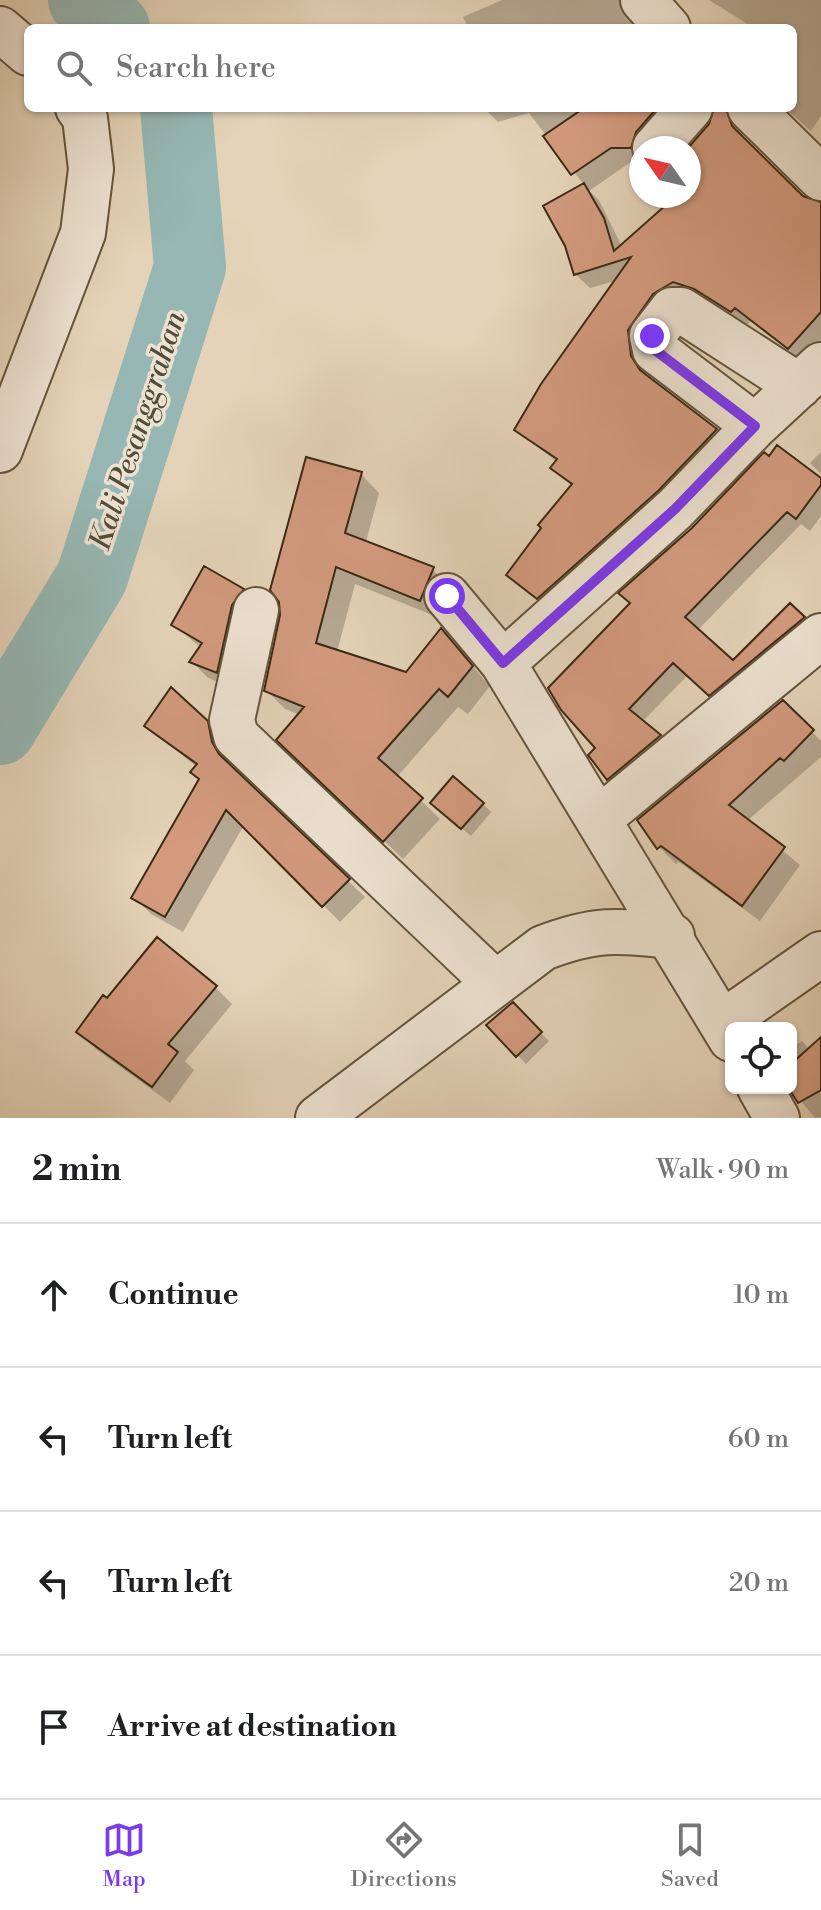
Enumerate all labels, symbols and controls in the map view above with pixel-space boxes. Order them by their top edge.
search box [24,24,797,112]
icon: search [52,46,96,90]
text: Search here [116,49,276,87]
north arrow [629,136,701,208]
water label: Kali Pesanggrahan [81,306,195,555]
route end [634,318,670,354]
route start [429,578,465,614]
map controls [725,1022,797,1094]
button: locate [725,1022,797,1094]
text: 2 min [32,1149,121,1191]
text: Walk · 90 m [657,1154,789,1186]
icon: ahead [32,1273,76,1317]
text: Continue [108,1276,239,1314]
text: 10 m [733,1279,789,1311]
icon: left [32,1417,76,1461]
text: Turn left [108,1420,232,1458]
text: 60 m [728,1423,789,1455]
icon: left [32,1561,76,1605]
text: Turn left [108,1564,232,1602]
text: 20 m [729,1567,789,1599]
icon: arrive [32,1705,76,1749]
text: Arrive at destination [108,1708,397,1746]
tab: Map [102,1818,146,1893]
tab: Directions [351,1818,457,1893]
tab: Saved [661,1818,719,1893]

